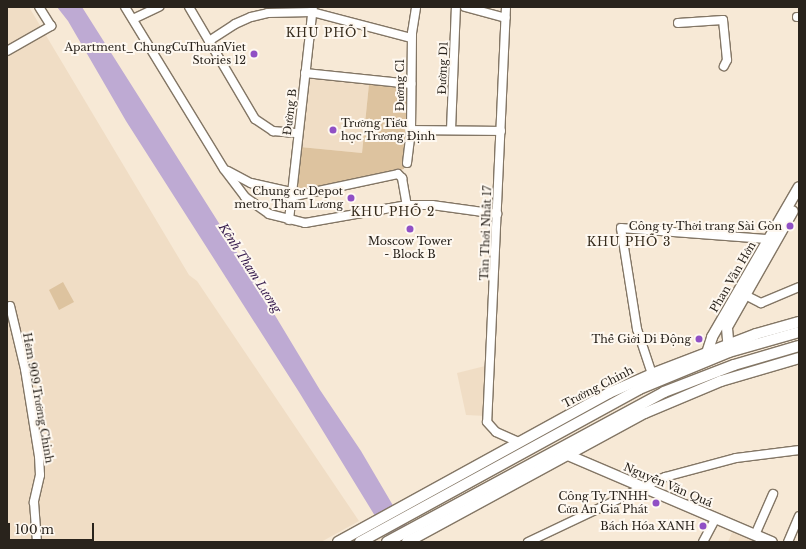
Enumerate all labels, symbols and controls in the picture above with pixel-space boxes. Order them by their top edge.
district label: KHU PHỐ 1 [286,26,368,40]
place label: Apartment_ChungCuThuanViet Stories 12 [65,41,246,67]
street label: Đường D1 [435,41,451,95]
marker: Apartment_ChungCuThuanViet Stories 12 [249,49,259,59]
street label: Đường C1 [393,59,407,111]
street label: Đường B [281,88,299,136]
place label: Trường Tiểu học Trương Định [341,117,436,143]
marker: Trường Tiểu học Trương Định [328,125,338,135]
place label: Chung cư Depot metro Tham Lương [234,185,343,211]
street label: Tân Thới Nhất 17 [478,185,494,281]
marker: Chung cư Depot metro Tham Lương [346,193,356,203]
district label: KHU PHỐ 2 [351,205,435,219]
place label: Công ty Thời trang Sài Gòn [628,219,782,233]
water label: Kênh Tham Lương [215,220,285,316]
marker: Công ty Thời trang Sài Gòn [785,221,795,231]
marker: Moscow Tower - Block B [405,224,415,234]
place label: Moscow Tower - Block B [368,235,452,261]
district label: KHU PHỐ 3 [587,235,671,249]
street label: Phan Văn Hớn [707,239,759,315]
street label: Hẻm 909 Trường Chinh [20,331,56,465]
place label: Thế Giới Di Động [591,332,691,346]
marker: Thế Giới Di Động [694,334,704,344]
street label: Trường Chinh [560,363,636,411]
street label: Nguyễn Văn Quá [621,460,715,510]
place label: Công Ty TNHH Cửa An Gia Phát [557,490,648,516]
marker: Công Ty TNHH Cửa An Gia Phát [651,498,661,508]
scale bar [10,515,96,541]
place label: Bách Hóa XANH [600,519,695,533]
marker: Bách Hóa XANH [698,521,708,531]
text: 100 m [15,522,54,537]

